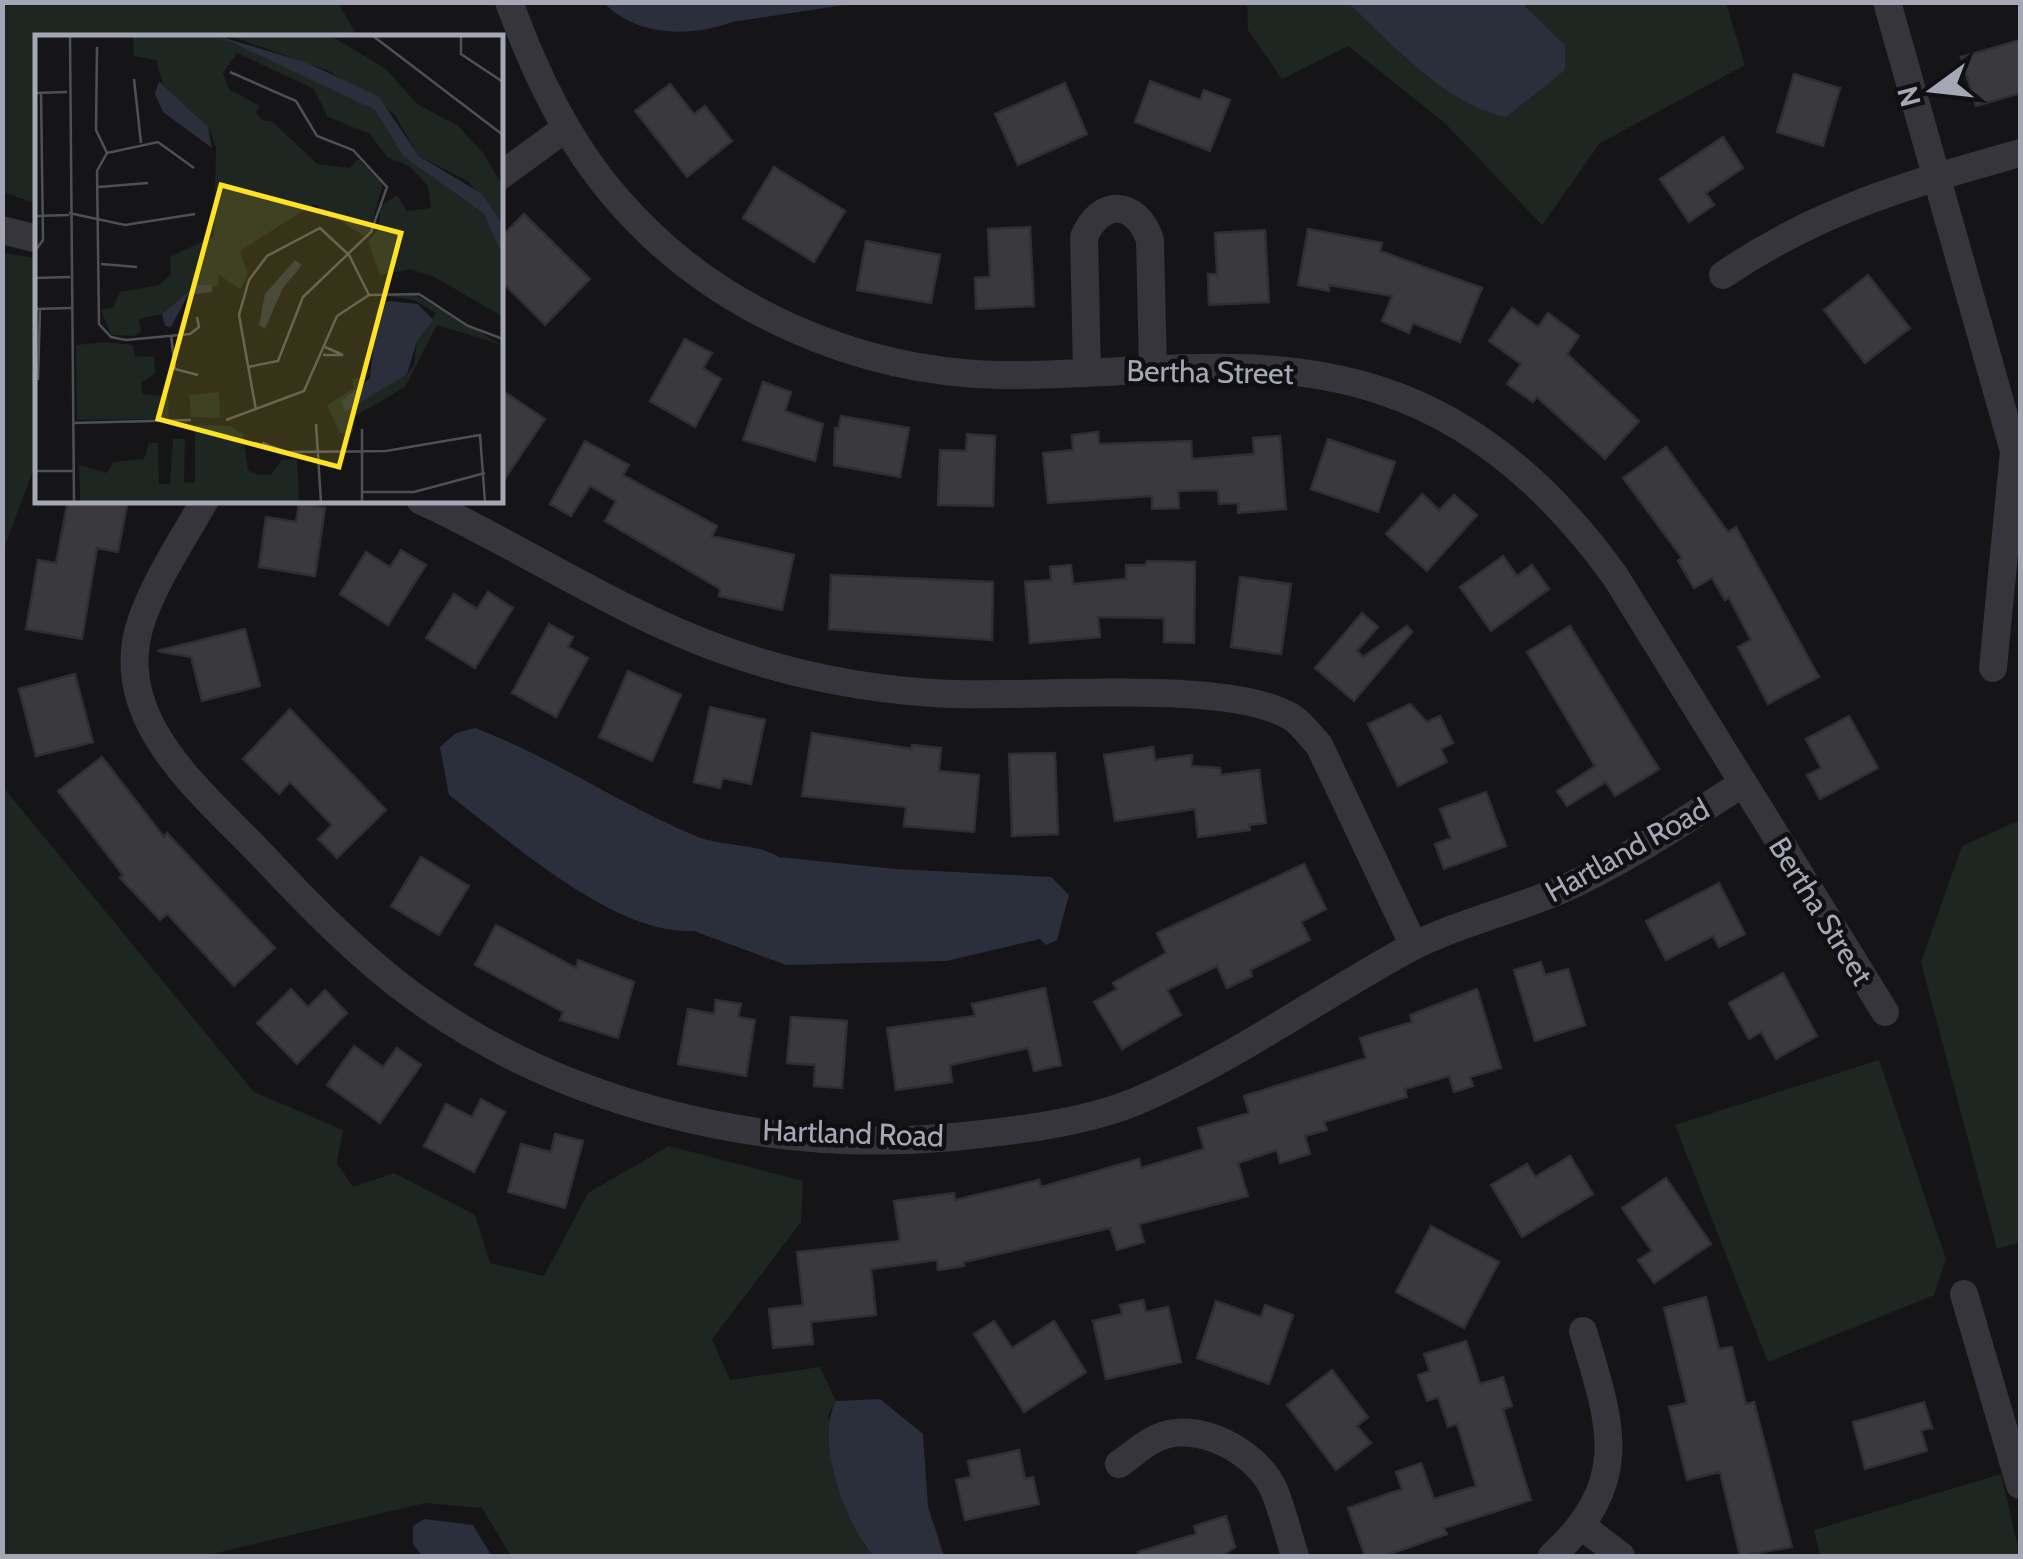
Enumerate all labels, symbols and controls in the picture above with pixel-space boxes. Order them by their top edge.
inset map [35,35,502,502]
north arrow [1883,40,1983,140]
text: N [1890,83,1928,110]
street label: Bertha Street [1126,352,1294,392]
street label: Hartland Road [1539,790,1715,910]
street label: Bertha Street [1761,830,1881,992]
street label: Hartland Road [762,1111,944,1155]

